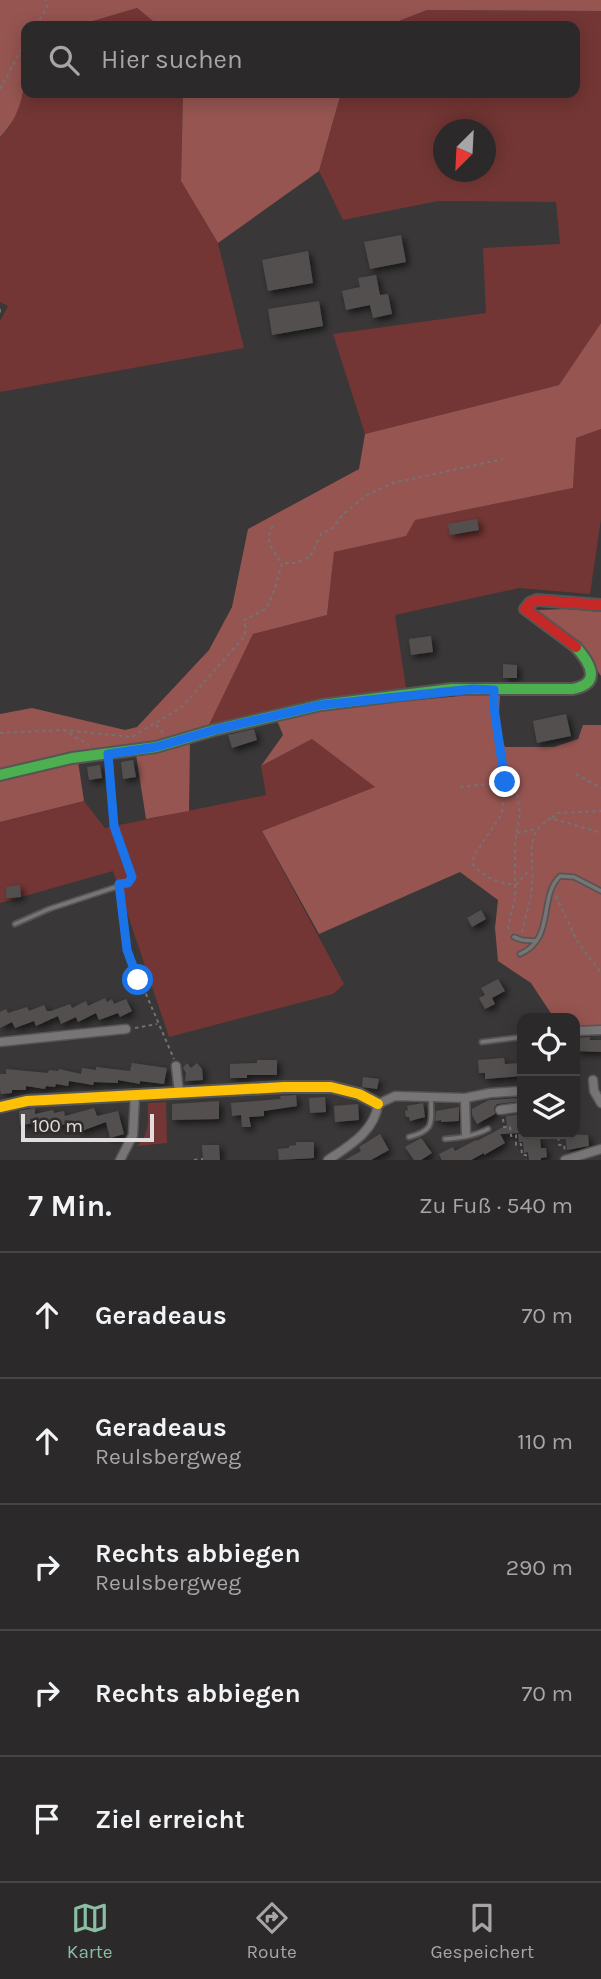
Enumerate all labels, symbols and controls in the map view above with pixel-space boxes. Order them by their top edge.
search box [21,21,580,98]
icon: search [45,41,83,79]
text: Hier suchen [101,44,243,75]
north arrow [433,119,496,182]
route end [489,766,520,797]
route start [122,964,153,995]
map controls [517,1013,580,1139]
button: locate [517,1013,580,1076]
button: layers [517,1076,580,1139]
scale bar [21,1111,154,1143]
text: 100 m [32,1115,83,1137]
text: 7 Min. [28,1188,112,1224]
text: Zu Fuß · 540 m [419,1192,573,1219]
icon: ahead [28,1296,66,1334]
text: Geradeaus [95,1300,227,1331]
text: 70 m [522,1302,573,1329]
text: Geradeaus [95,1412,227,1443]
icon: ahead [28,1422,66,1460]
text: 110 m [517,1428,573,1455]
text: Reulsbergweg [95,1443,241,1470]
text: Rechts abbiegen [95,1538,301,1569]
icon: right [28,1548,66,1586]
text: 290 m [506,1554,573,1581]
text: Reulsbergweg [95,1569,241,1596]
icon: right [28,1674,66,1712]
text: Rechts abbiegen [95,1678,301,1709]
text: 70 m [522,1680,573,1707]
icon: arrive [28,1800,66,1838]
text: Ziel erreicht [95,1804,245,1835]
tab: Karte [67,1899,113,1963]
tab: Route [246,1899,297,1963]
tab: Gespeichert [431,1899,534,1963]

